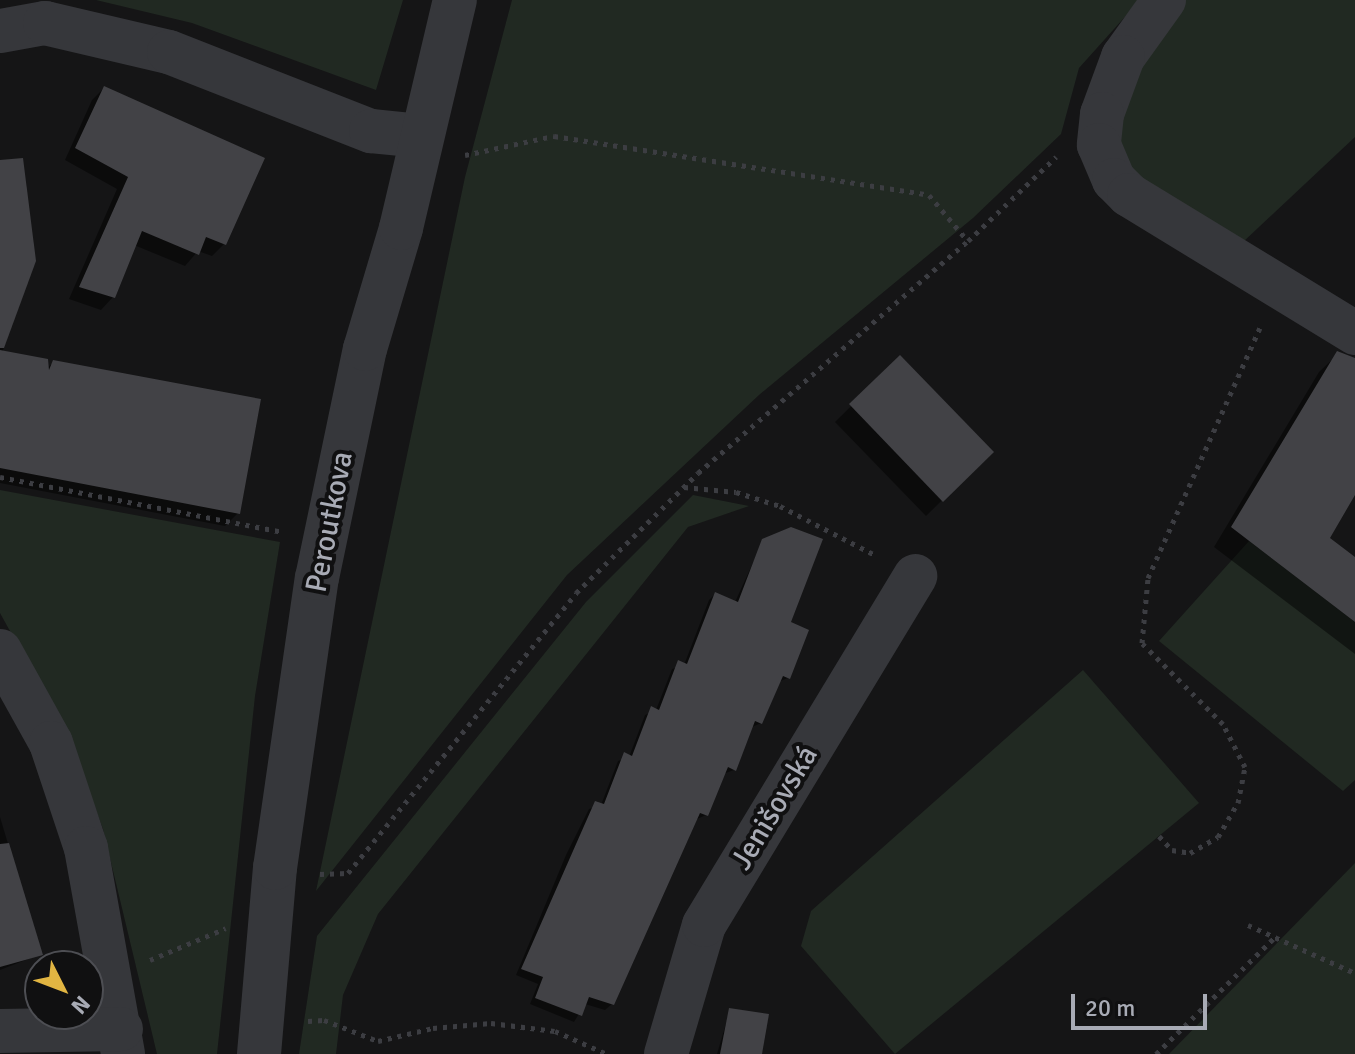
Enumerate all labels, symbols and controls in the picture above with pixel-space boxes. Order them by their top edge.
street label: Peroutkova [299,448,361,596]
street label: Jenišovská [724,739,826,877]
north arrow [24,950,104,1030]
scale bar [1075,978,1211,1028]
text: N [66,990,96,1020]
text: 20 m [1085,993,1135,1023]

